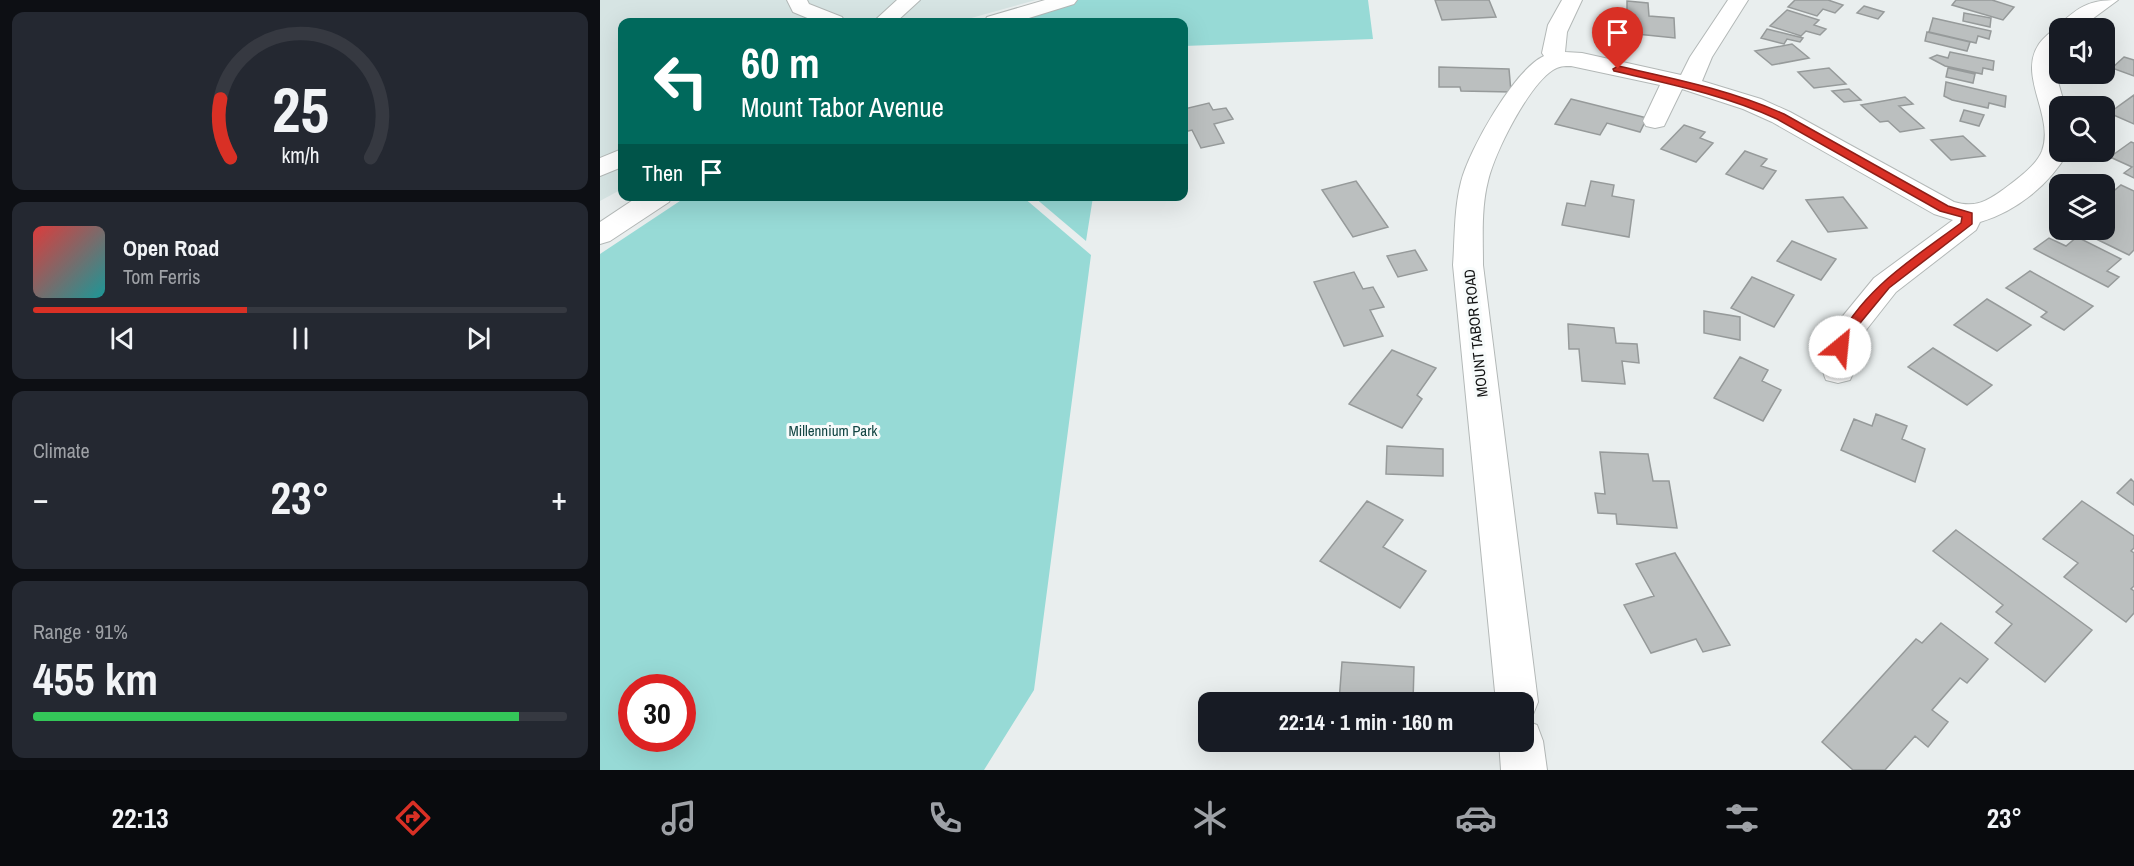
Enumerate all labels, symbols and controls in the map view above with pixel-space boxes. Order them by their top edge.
pin [1592,7,1643,69]
icon: arrive [1601,16,1634,49]
map controls [2049,18,2115,240]
button: sound [2049,18,2115,84]
text: 60 m [741,35,820,91]
icon: left [642,42,720,120]
text: 25 [272,67,328,151]
text: Mount Tabor Avenue [741,89,944,125]
button: search [2049,96,2115,162]
text: km/h [281,141,319,170]
icon: arrive [695,156,728,189]
text: Then [642,158,683,188]
button: layers [2049,174,2115,240]
text: Open Road [123,233,219,263]
text: Tom Ferris [123,263,201,290]
street label: MOUNT TABOR ROAD [1458,268,1493,398]
position arrow [1808,315,1872,379]
icon: previous [106,322,139,355]
icon: pause [284,322,317,355]
icon: next [462,322,495,355]
park label: Millennium Park [789,420,878,441]
text: Climate [33,437,90,464]
text: 23° [270,467,330,528]
text: − [33,476,49,520]
text: + [551,476,567,520]
text: Range · 91% [33,618,128,645]
text: 455 km [33,648,158,709]
speed limit sign: 30 [618,674,696,752]
text: 22:14 · 1 min · 160 m [1279,707,1453,737]
icon: directions [392,797,434,839]
icon: music [658,797,700,839]
icon: phone [924,797,966,839]
icon: climate [1189,797,1231,839]
icon: car [1455,797,1497,839]
icon: filters [1721,797,1763,839]
text: 22:13 [112,800,168,836]
text: 23° [1987,800,2022,836]

